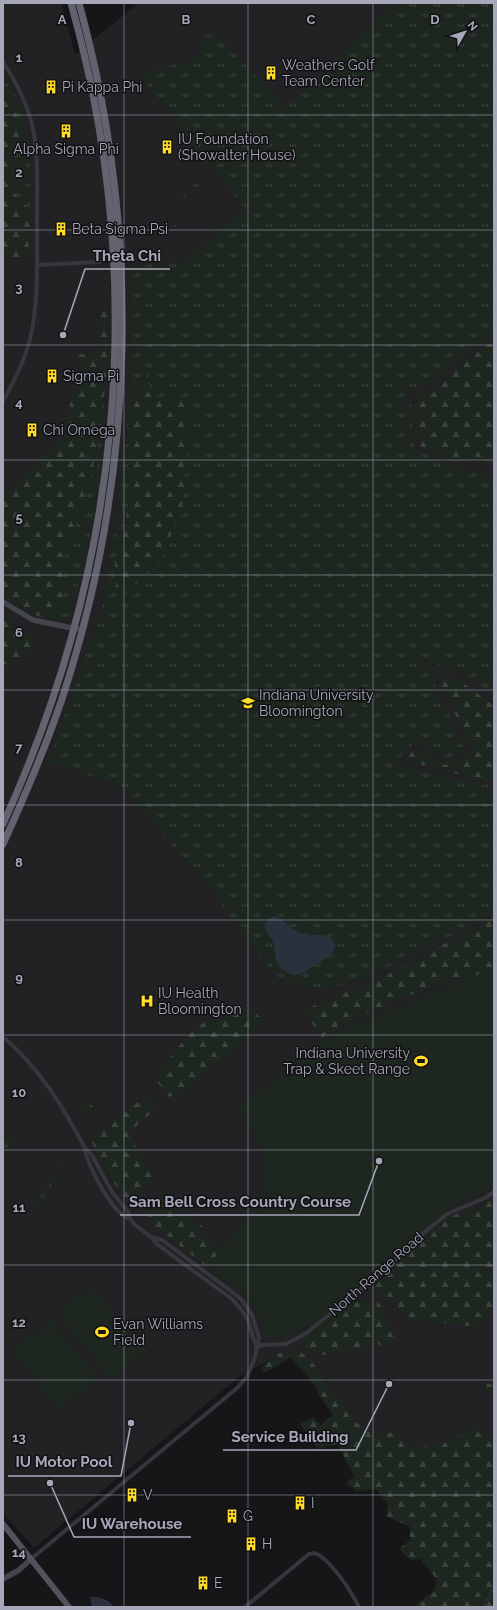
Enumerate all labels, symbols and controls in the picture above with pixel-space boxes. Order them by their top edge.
text: A [58,12,67,27]
text: B [182,12,191,27]
text: C [307,12,316,27]
text: D [430,12,440,27]
north arrow [445,12,485,52]
text: N [465,19,480,33]
text: 1 [16,50,23,65]
place label: Weathers Golf Team Center [282,57,376,89]
building icon: Weathers Golf Team Center [263,65,279,81]
building icon: Pi Kappa Phi [43,79,59,95]
place label: Pi Kappa Phi [62,79,142,95]
building icon: Alpha Sigma Phi [58,123,74,139]
place label: IU Foundation (Showalter House) [178,131,296,163]
building icon: IU Foundation (Showalter House) [159,139,175,155]
place label: Alpha Sigma Phi [13,141,119,157]
text: 2 [15,165,23,180]
building icon: Beta Sigma Psi [53,221,69,237]
place label: Beta Sigma Psi [72,221,168,237]
callout: Theta Chi [85,242,170,269]
text: Theta Chi [93,247,161,265]
text: 3 [15,280,23,295]
building icon: Sigma Pi [44,368,60,384]
place label: Sigma Pi [63,368,119,384]
text: 4 [15,395,23,410]
building icon: Chi Omega [24,422,40,438]
place label: Chi Omega [43,422,115,438]
text: 5 [15,510,23,525]
text: 6 [15,625,23,640]
place label: Indiana University Bloomington [259,687,374,719]
school or university icon: Indiana University Bloomington [240,695,256,711]
text: 7 [15,740,23,755]
text: 8 [15,855,23,870]
text: 9 [15,970,23,985]
place label: IU Health Bloomington [158,985,242,1017]
hospital icon: IU Health Bloomington [139,993,155,1009]
place label: Indiana University Trap & Skeet Range [283,1045,410,1077]
sports icon: Indiana University Trap & Skeet Range [413,1053,429,1069]
text: 10 [12,1085,26,1100]
callout: Sam Bell Cross Country Course [120,1188,359,1215]
text: Sam Bell Cross Country Course [129,1193,351,1211]
text: 11 [13,1200,26,1215]
street label: North Range Road [326,1229,426,1319]
text: 12 [12,1315,26,1330]
place label: Evan Williams Field [113,1316,203,1348]
sports icon: Evan Williams Field [94,1324,110,1340]
callout: Service Building [223,1423,356,1450]
text: Service Building [231,1428,349,1446]
text: 13 [12,1430,26,1445]
callout: IU Motor Pool [8,1449,121,1476]
text: IU Motor Pool [16,1453,113,1471]
building icon: V [124,1487,140,1503]
place label: V [143,1487,153,1503]
building icon: I [292,1495,308,1511]
place label: I [311,1495,314,1511]
building icon: G [224,1508,240,1524]
place label: G [243,1508,253,1524]
callout: IU Warehouse [74,1510,191,1537]
text: IU Warehouse [82,1515,182,1533]
building icon: H [243,1536,259,1552]
place label: H [262,1536,272,1552]
text: 14 [12,1545,26,1560]
building icon: E [195,1575,211,1591]
place label: E [214,1575,223,1591]

